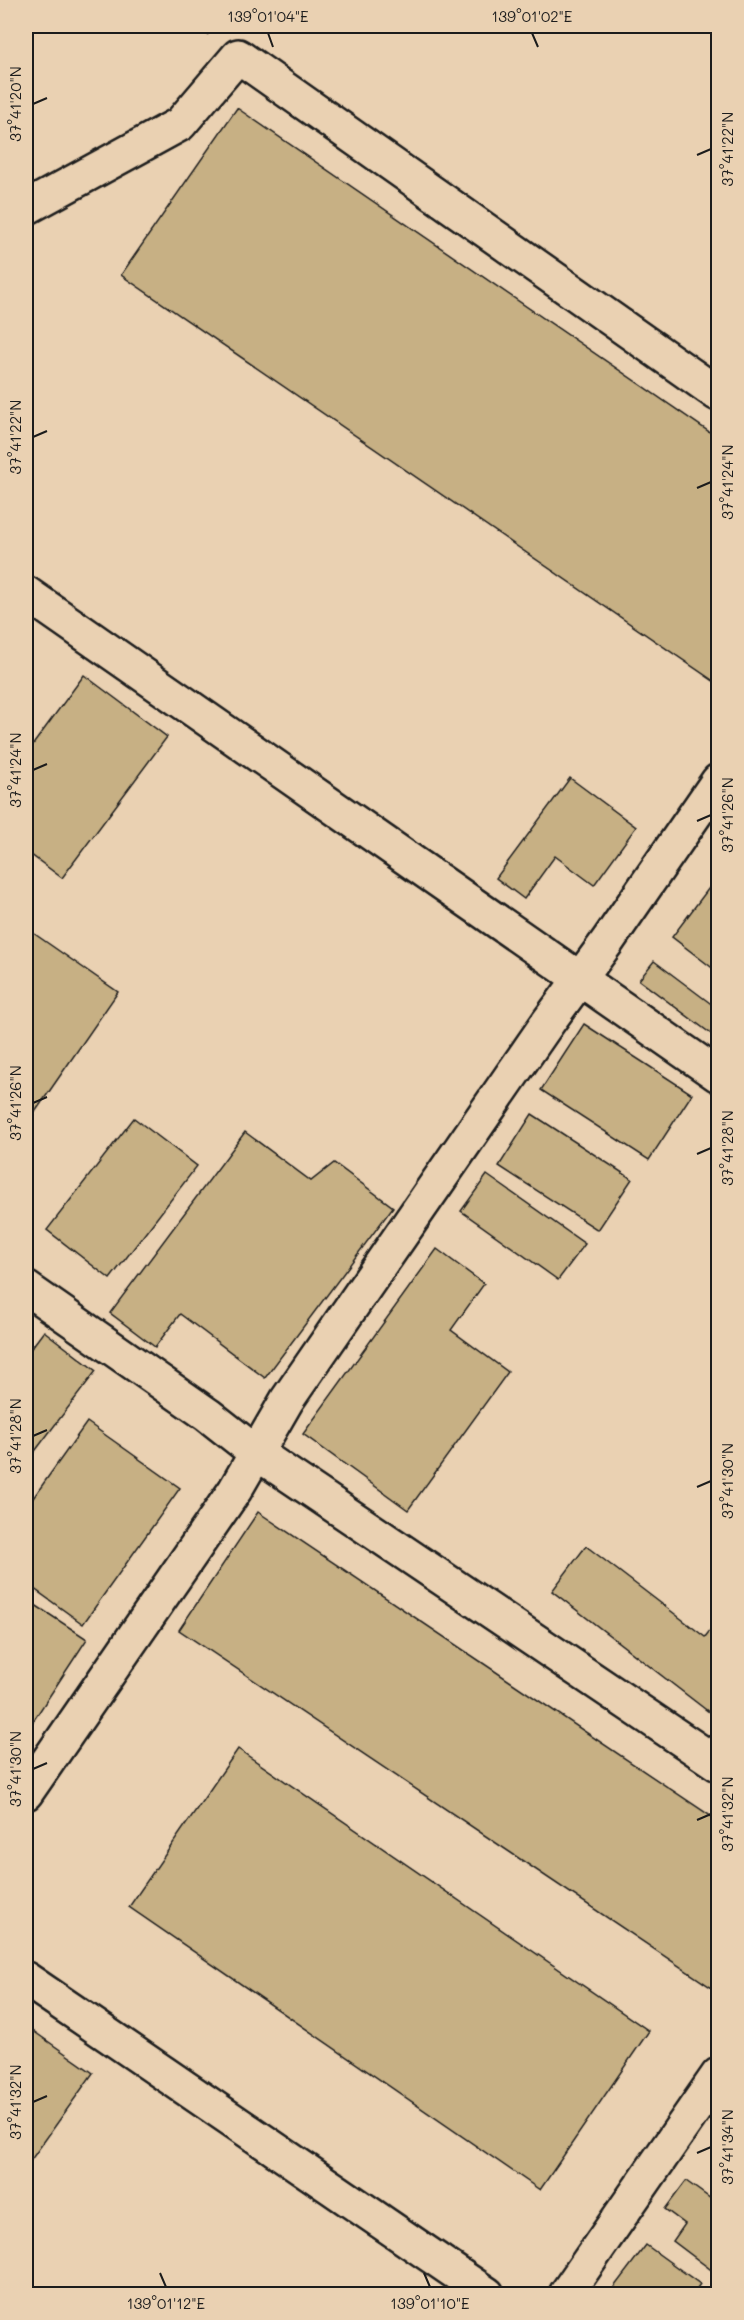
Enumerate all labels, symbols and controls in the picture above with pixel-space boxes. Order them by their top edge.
text: 139°01'04"E [227,6,309,26]
text: 139°01'02"E [492,6,573,26]
text: 37°41'20"N [5,66,25,142]
text: 37°41'22"N [717,112,737,186]
text: 37°41'22"N [5,400,25,474]
text: 37°41'24"N [717,444,737,520]
text: 37°41'24"N [5,732,25,808]
text: 37°41'26"N [717,777,737,853]
text: 37°41'26"N [5,1065,25,1141]
text: 37°41'28"N [717,1110,737,1186]
text: 37°41'28"N [5,1398,25,1474]
text: 37°41'30"N [717,1443,737,1519]
text: 37°41'30"N [5,1731,25,1807]
text: 37°41'32"N [717,1776,737,1852]
text: 37°41'32"N [5,2064,25,2140]
text: 37°41'34"N [717,2109,737,2185]
text: 139°01'12"E [127,2293,206,2313]
text: 139°01'10"E [390,2293,470,2313]

